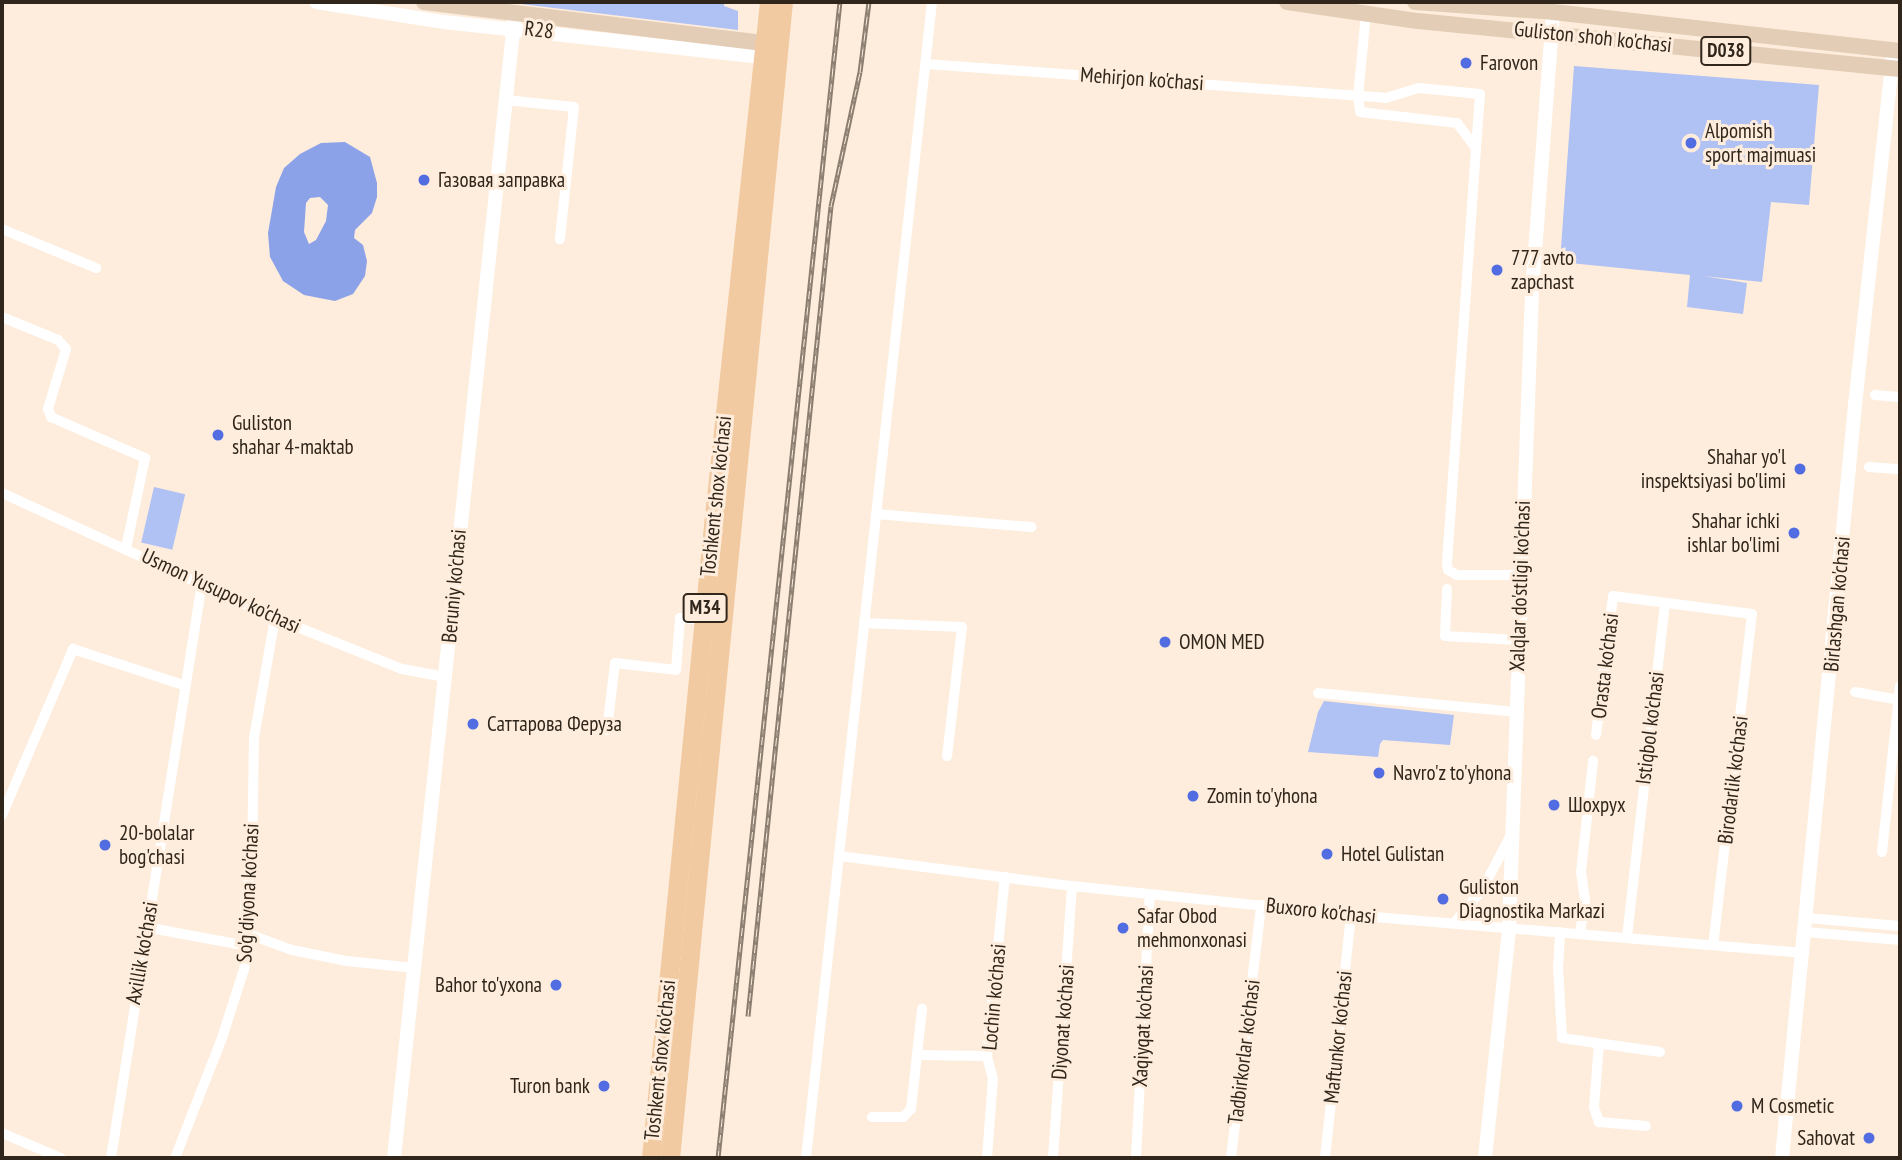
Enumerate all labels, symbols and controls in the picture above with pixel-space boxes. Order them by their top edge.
street label: R28 [523,16,555,44]
street label: Guliston shoh ko'chasi [1513,16,1673,58]
road number: D038 [1700,36,1752,66]
place label: Farovon [1480,50,1538,76]
marker: Farovon [1458,55,1474,71]
street label: Mehirjon ko'chasi [1079,62,1205,96]
place label: Alpomish sport majmuasi [1705,118,1816,168]
marker: Alpomish sport majmuasi [1683,135,1699,151]
place label: Газовая заправка [438,167,565,193]
marker: Газовая заправка [416,172,432,188]
place label: 777 avto zapchast [1511,245,1575,295]
marker: 777 avto zapchast [1489,262,1505,278]
place label: Guliston shahar 4-maktab [232,410,354,460]
street label: Toshkent shox ko'chasi [695,414,737,578]
marker: Guliston shahar 4-maktab [210,427,226,443]
place label: Shahar yo'l inspektsiyasi bo'limi [1641,444,1786,494]
marker: Shahar yo'l inspektsiyasi bo'limi [1792,461,1808,477]
street label: Xalqlar do'stligi ko'chasi [1504,500,1536,672]
place label: Shahar ichki ishlar bo'limi [1687,508,1780,558]
marker: Shahar ichki ishlar bo'limi [1786,525,1802,541]
street label: Beruniy ko'chasi [436,528,472,644]
street label: Birlashgan ko'chasi [1819,535,1855,673]
street label: Usmon Yusupov ko'chasi [137,543,305,639]
road number: M34 [682,593,728,624]
street label: Orasta ko'chasi [1586,612,1624,720]
place label: OMON MED [1179,629,1265,655]
marker: OMON MED [1157,634,1173,650]
street label: Istiqbol ko'chasi [1631,670,1669,786]
place label: Саттарова Феруза [487,711,622,737]
street label: Birodarlik ko'chasi [1713,714,1753,846]
marker: Саттарова Феруза [465,716,481,732]
place label: Navro'z to'yhona [1393,760,1512,786]
marker: Navro'z to'yhona [1371,765,1387,781]
place label: Zomin to'yhona [1207,783,1318,809]
marker: Zomin to'yhona [1185,788,1201,804]
place label: Шохрух [1568,792,1626,818]
marker: Шохрух [1546,797,1562,813]
place label: 20-bolalar bog'chasi [119,820,195,870]
street label: So'g'diyona ko'chasi [232,823,264,963]
marker: 20-bolalar bog'chasi [97,837,113,853]
place label: Hotel Gulistan [1341,841,1444,867]
marker: Hotel Gulistan [1319,846,1335,862]
place label: Guliston Diagnostika Markazi [1459,874,1605,924]
marker: Guliston Diagnostika Markazi [1433,889,1453,909]
street label: Buxoro ko'chasi [1265,893,1377,929]
street label: Axillik ko'chasi [121,899,163,1007]
place label: Safar Obod mehmonxonasi [1137,903,1247,953]
marker: Safar Obod mehmonxonasi [1115,920,1131,936]
street label: Lochin ko'chasi [977,943,1011,1051]
street label: Diyonat ko'chasi [1046,964,1080,1080]
street label: Xaqiyqat ko'chasi [1127,964,1159,1088]
street label: Maftunkor ko'chasi [1319,969,1357,1105]
place label: Bahor to'yxona [435,972,542,998]
marker: Bahor to'yxona [548,977,564,993]
street label: Toshkent shox ko'chasi [639,978,681,1142]
street label: Tadbirkorlar ko'chasi [1223,978,1265,1126]
place label: Turon bank [510,1073,590,1099]
marker: Turon bank [596,1078,612,1094]
place label: M Cosmetic [1751,1093,1834,1119]
marker: M Cosmetic [1729,1098,1745,1114]
place label: Sahovat [1797,1125,1855,1151]
marker: Sahovat [1861,1130,1877,1146]

